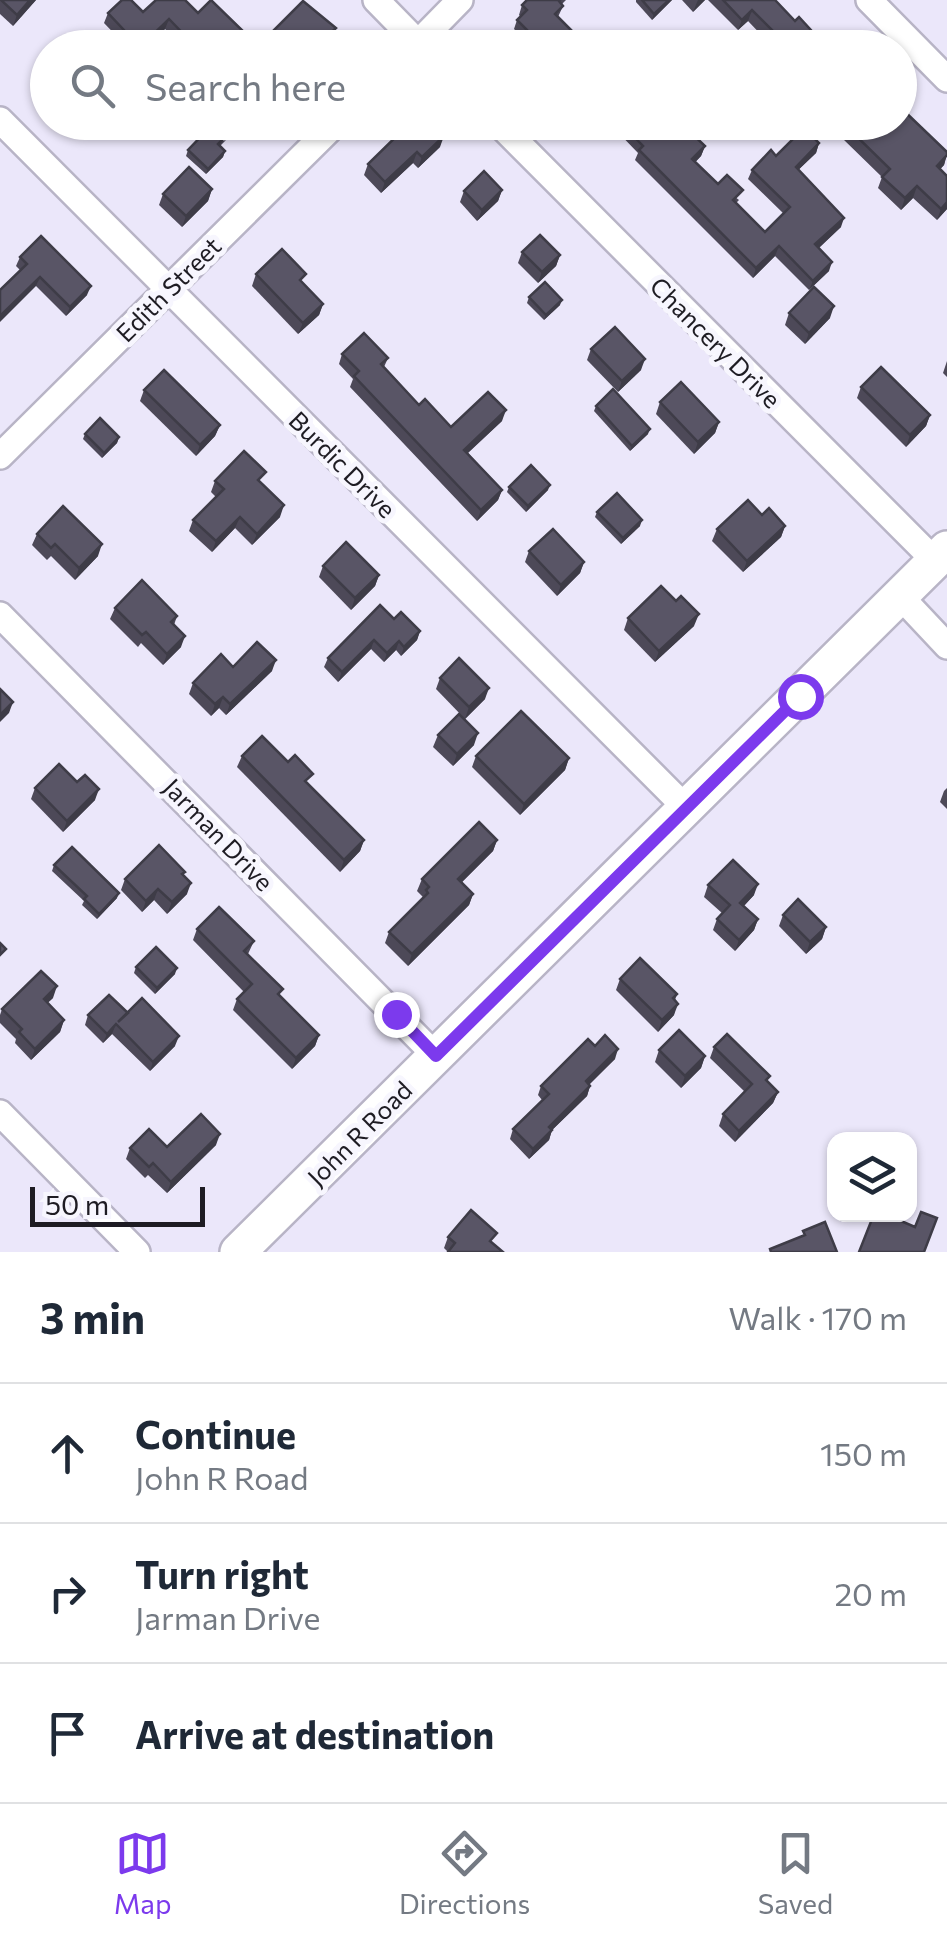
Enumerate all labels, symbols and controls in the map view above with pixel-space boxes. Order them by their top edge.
search box [30,30,917,140]
icon: search [65,58,120,113]
text: Search here [145,62,346,109]
street label: Edith Street [109,230,227,348]
street label: Chancery Drive [644,270,788,414]
street label: Burdic Drive [284,405,402,523]
route start [778,674,824,720]
street label: Jarman Drive [158,772,280,896]
route end [374,992,420,1038]
street label: John R Road [300,1074,418,1192]
map controls [827,1132,917,1222]
button: layers [827,1132,917,1222]
scale bar [30,1182,205,1226]
text: 50 m [45,1187,109,1221]
text: 3 min [40,1291,145,1343]
text: Walk · 170 m [729,1297,907,1337]
text: Continue [135,1410,296,1457]
icon: ahead [40,1426,95,1481]
text: 150 m [820,1433,907,1473]
text: John R Road [135,1457,309,1497]
text: Turn right [135,1550,309,1597]
icon: right [40,1566,95,1621]
text: 20 m [834,1573,907,1613]
text: Jarman Drive [135,1597,320,1637]
icon: arrive [40,1706,95,1761]
text: Arrive at destination [135,1710,494,1757]
tab: Map [114,1826,171,1920]
tab: Directions [399,1826,530,1920]
tab: Saved [758,1826,833,1920]

